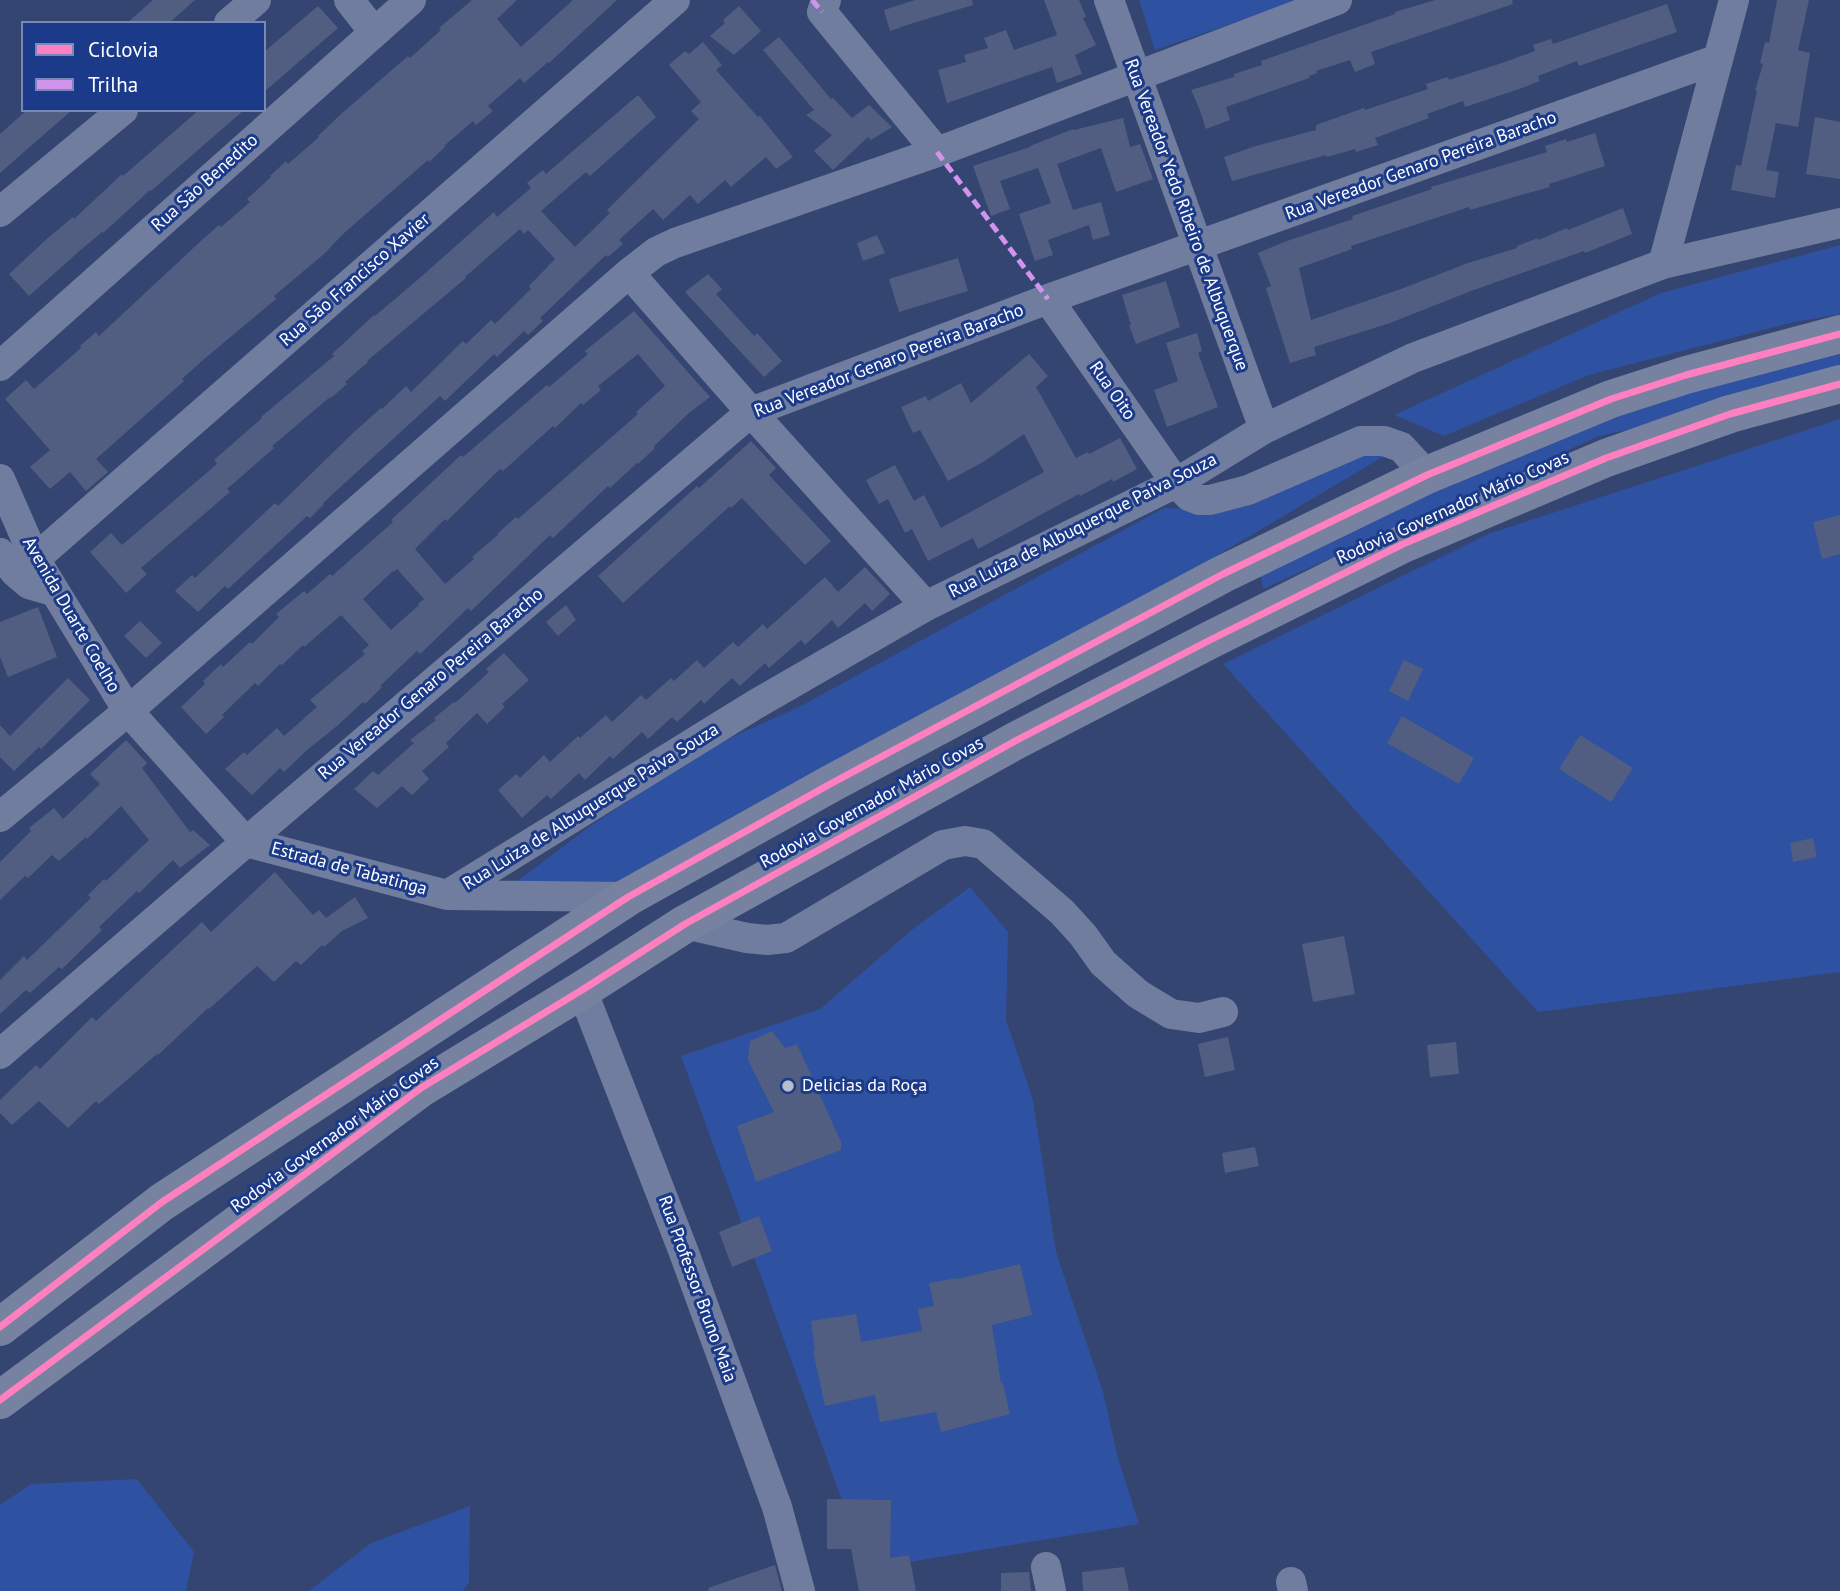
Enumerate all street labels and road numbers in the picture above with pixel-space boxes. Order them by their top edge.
street label: Rua Vereador Yedo Ribeiro de Albuquerque [1119,56,1253,374]
street label: Rua Vereador Genaro Pereira Baracho [1283,107,1559,225]
street label: Rua São Benedito [147,130,263,236]
street label: Rua São Francisco Xavier [275,209,435,351]
street label: Rua Vereador Genaro Pereira Baracho [751,300,1027,422]
street label: Rua Oito [1084,358,1140,424]
street label: Rodovia Governador Mário Covas [1334,447,1572,569]
street label: Rua Luiza de Albuquerque Paiva Souza [946,449,1220,603]
street label: Avenida Duarte Coelho [18,534,124,696]
street label: Rua Vereador Genaro Pereira Baracho [314,584,548,784]
street label: Rua Luiza de Albuquerque Paiva Souza [459,719,723,895]
street label: Rodovia Governador Mário Covas [757,732,987,874]
street label: Estrada de Tabatinga [269,838,429,900]
street label: Rodovia Governador Mário Covas [227,1052,443,1218]
street label: Rua Professor Bruno Maia [653,1193,741,1385]

